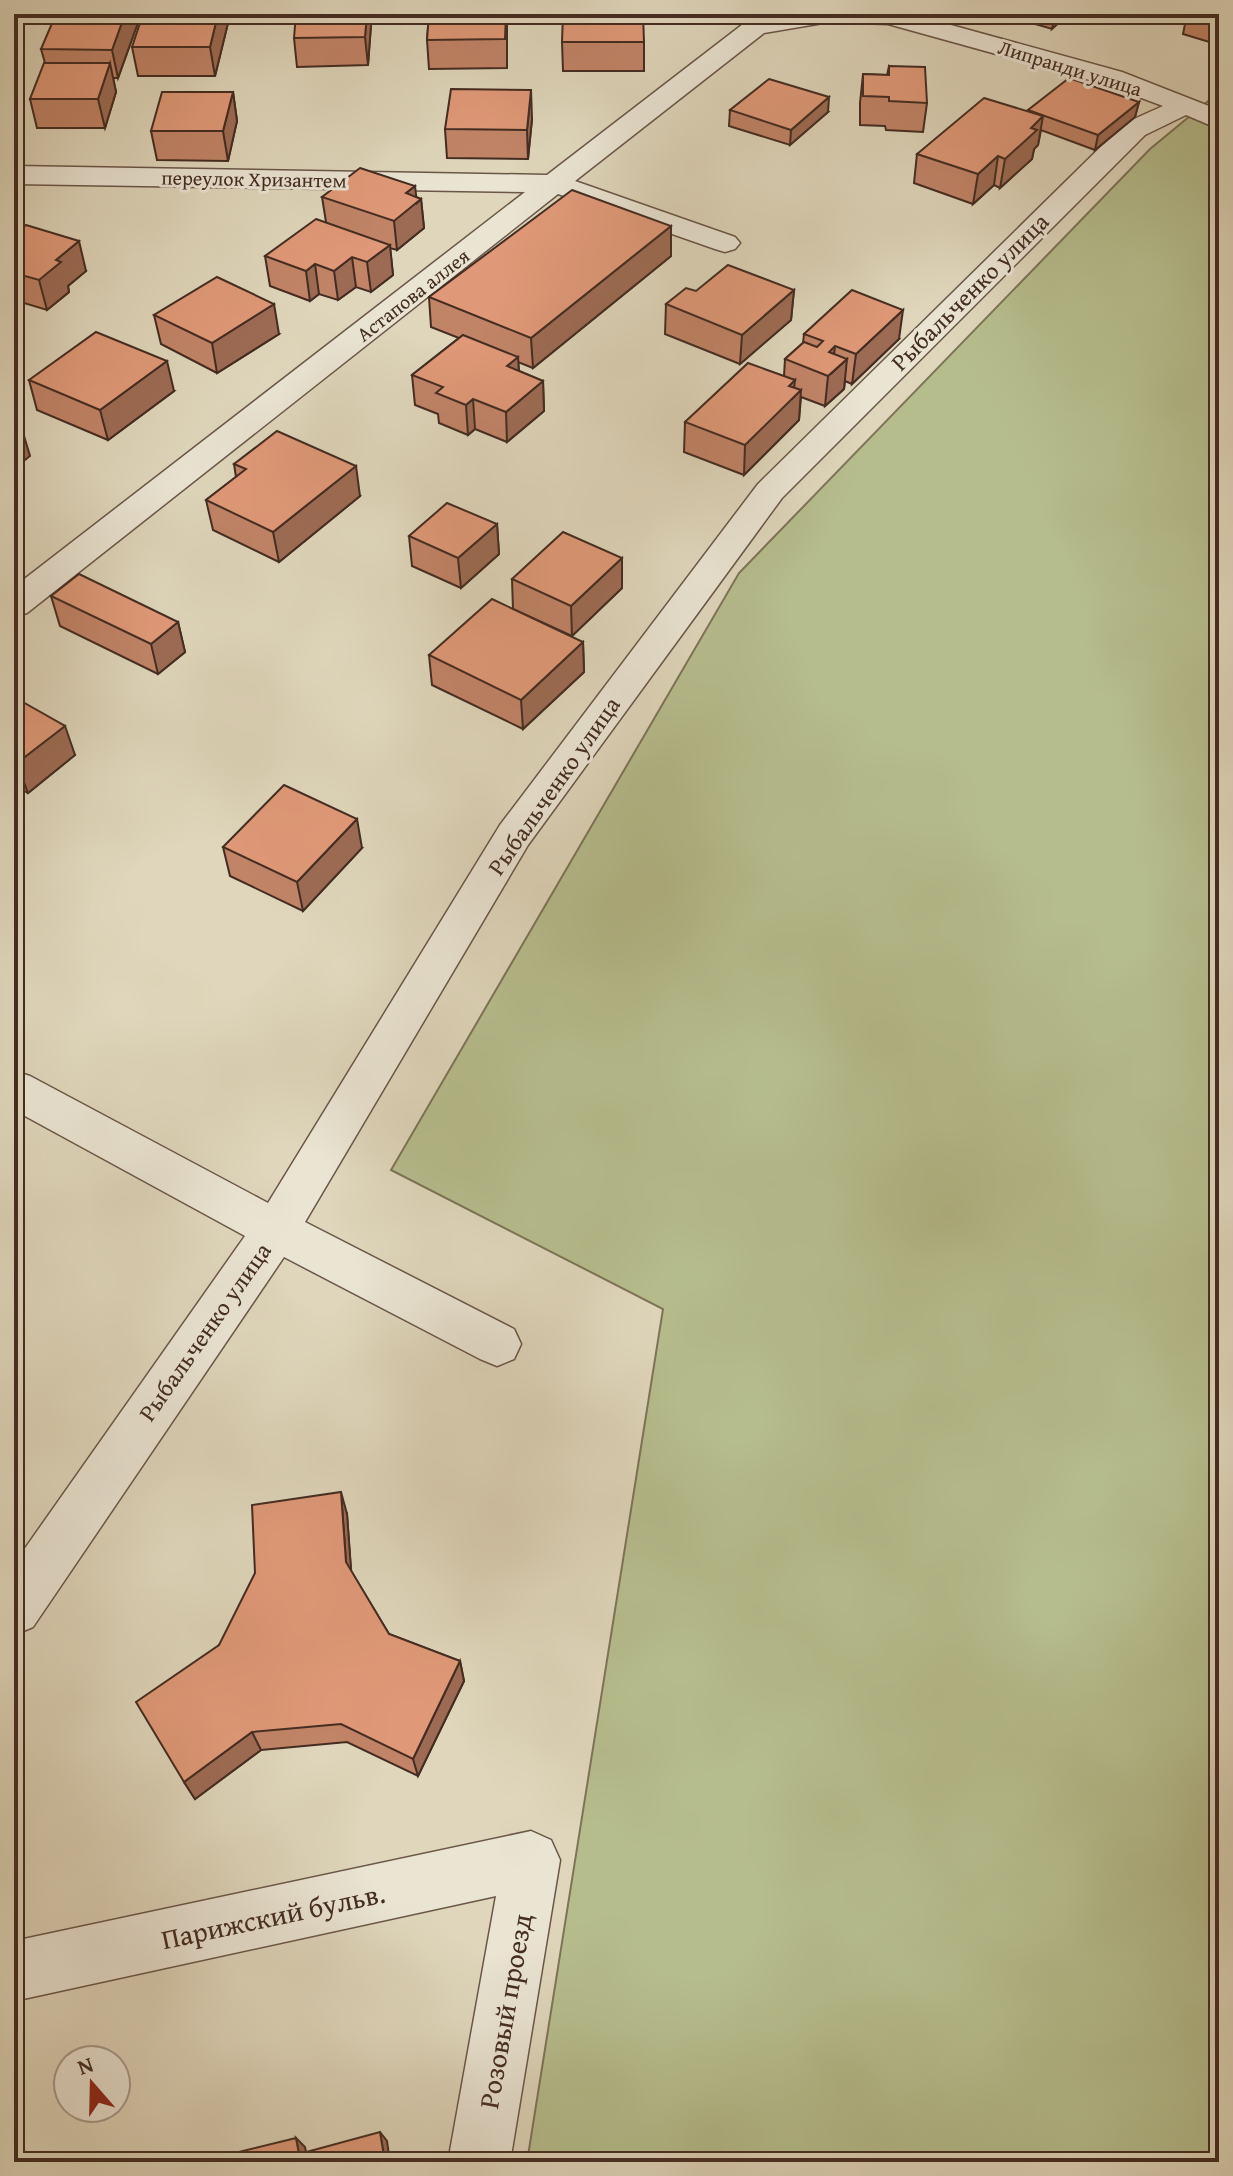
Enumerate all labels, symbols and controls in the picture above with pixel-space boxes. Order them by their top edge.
street label: Липранди улица [995,32,1146,103]
street label: переулок Хризантем [161,162,347,195]
street label: Рыбальченко улица [883,204,1057,379]
street label: Астапова аллея [350,241,475,348]
street label: Рыбальченко улица [479,689,629,882]
street label: Рыбальченко улица [130,1235,280,1428]
street label: Парижский бульв. [157,1872,389,1959]
street label: Розовый проезд [467,1910,542,2112]
north arrow [52,2044,132,2124]
text: N [73,2048,98,2083]

